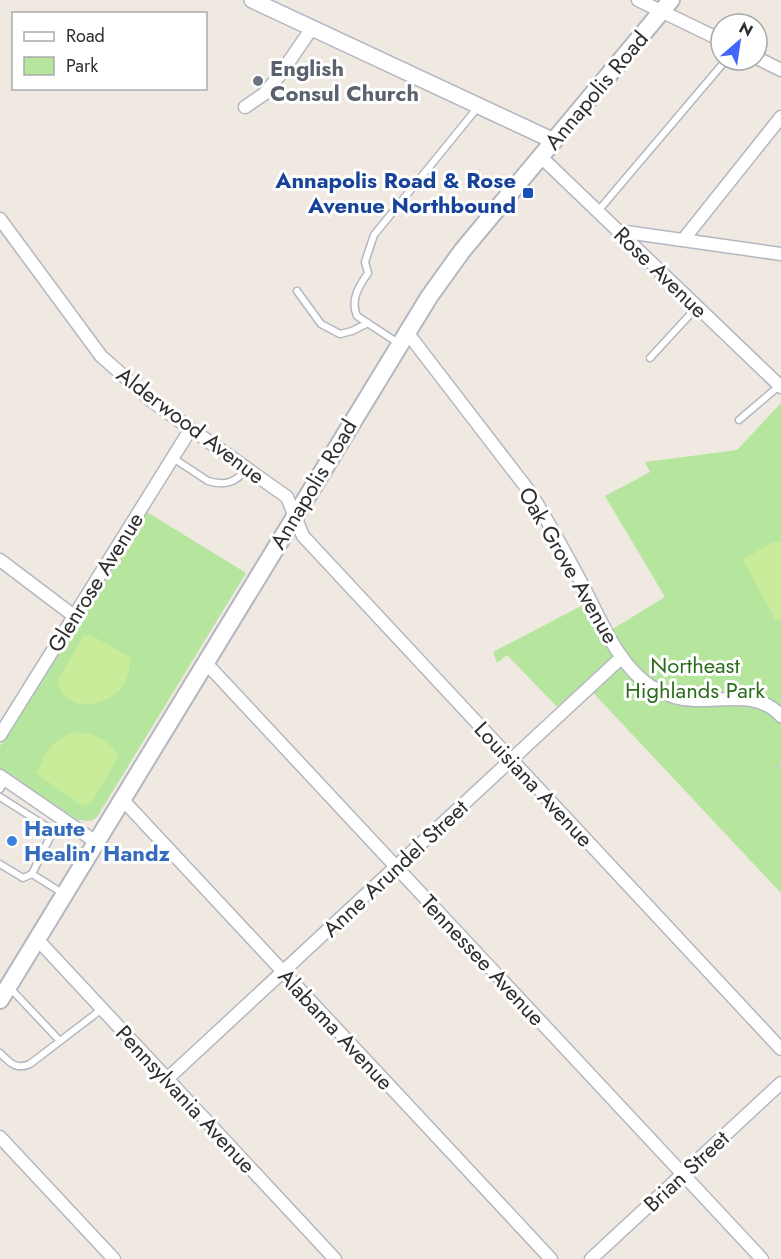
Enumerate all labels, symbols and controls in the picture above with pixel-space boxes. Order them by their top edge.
legend [12,12,207,90]
north arrow [709,12,769,72]
text: N [735,16,757,42]
text: Road [66,23,105,49]
street label: Annapolis Road [537,24,655,156]
place label: English Consul Church [270,52,419,109]
text: Park [66,53,98,79]
marker: English Consul Church [251,74,265,88]
place label: Annapolis Road & Rose Avenue Northbound [274,164,516,221]
marker: Annapolis Road & Rose Avenue Northbound [521,186,535,200]
street label: Rose Avenue [607,219,715,325]
street label: Alderwood Avenue [110,359,272,491]
street label: Annapolis Road [262,413,364,555]
street label: Oak Grove Avenue [511,481,627,649]
street label: Glenrose Avenue [39,506,151,658]
park label: Northeast Highlands Park [625,649,765,706]
street label: Louisiana Avenue [467,714,601,854]
street label: Anne Arundel Street [315,791,475,944]
place label: Haute Healin' Handz [24,812,170,869]
marker: Haute Healin' Handz [5,834,19,848]
street label: Tennessee Avenue [414,887,552,1033]
street label: Alabama Avenue [271,961,401,1097]
street label: Pennsylvania Avenue [109,1018,263,1180]
street label: Brian Street [636,1122,736,1219]

